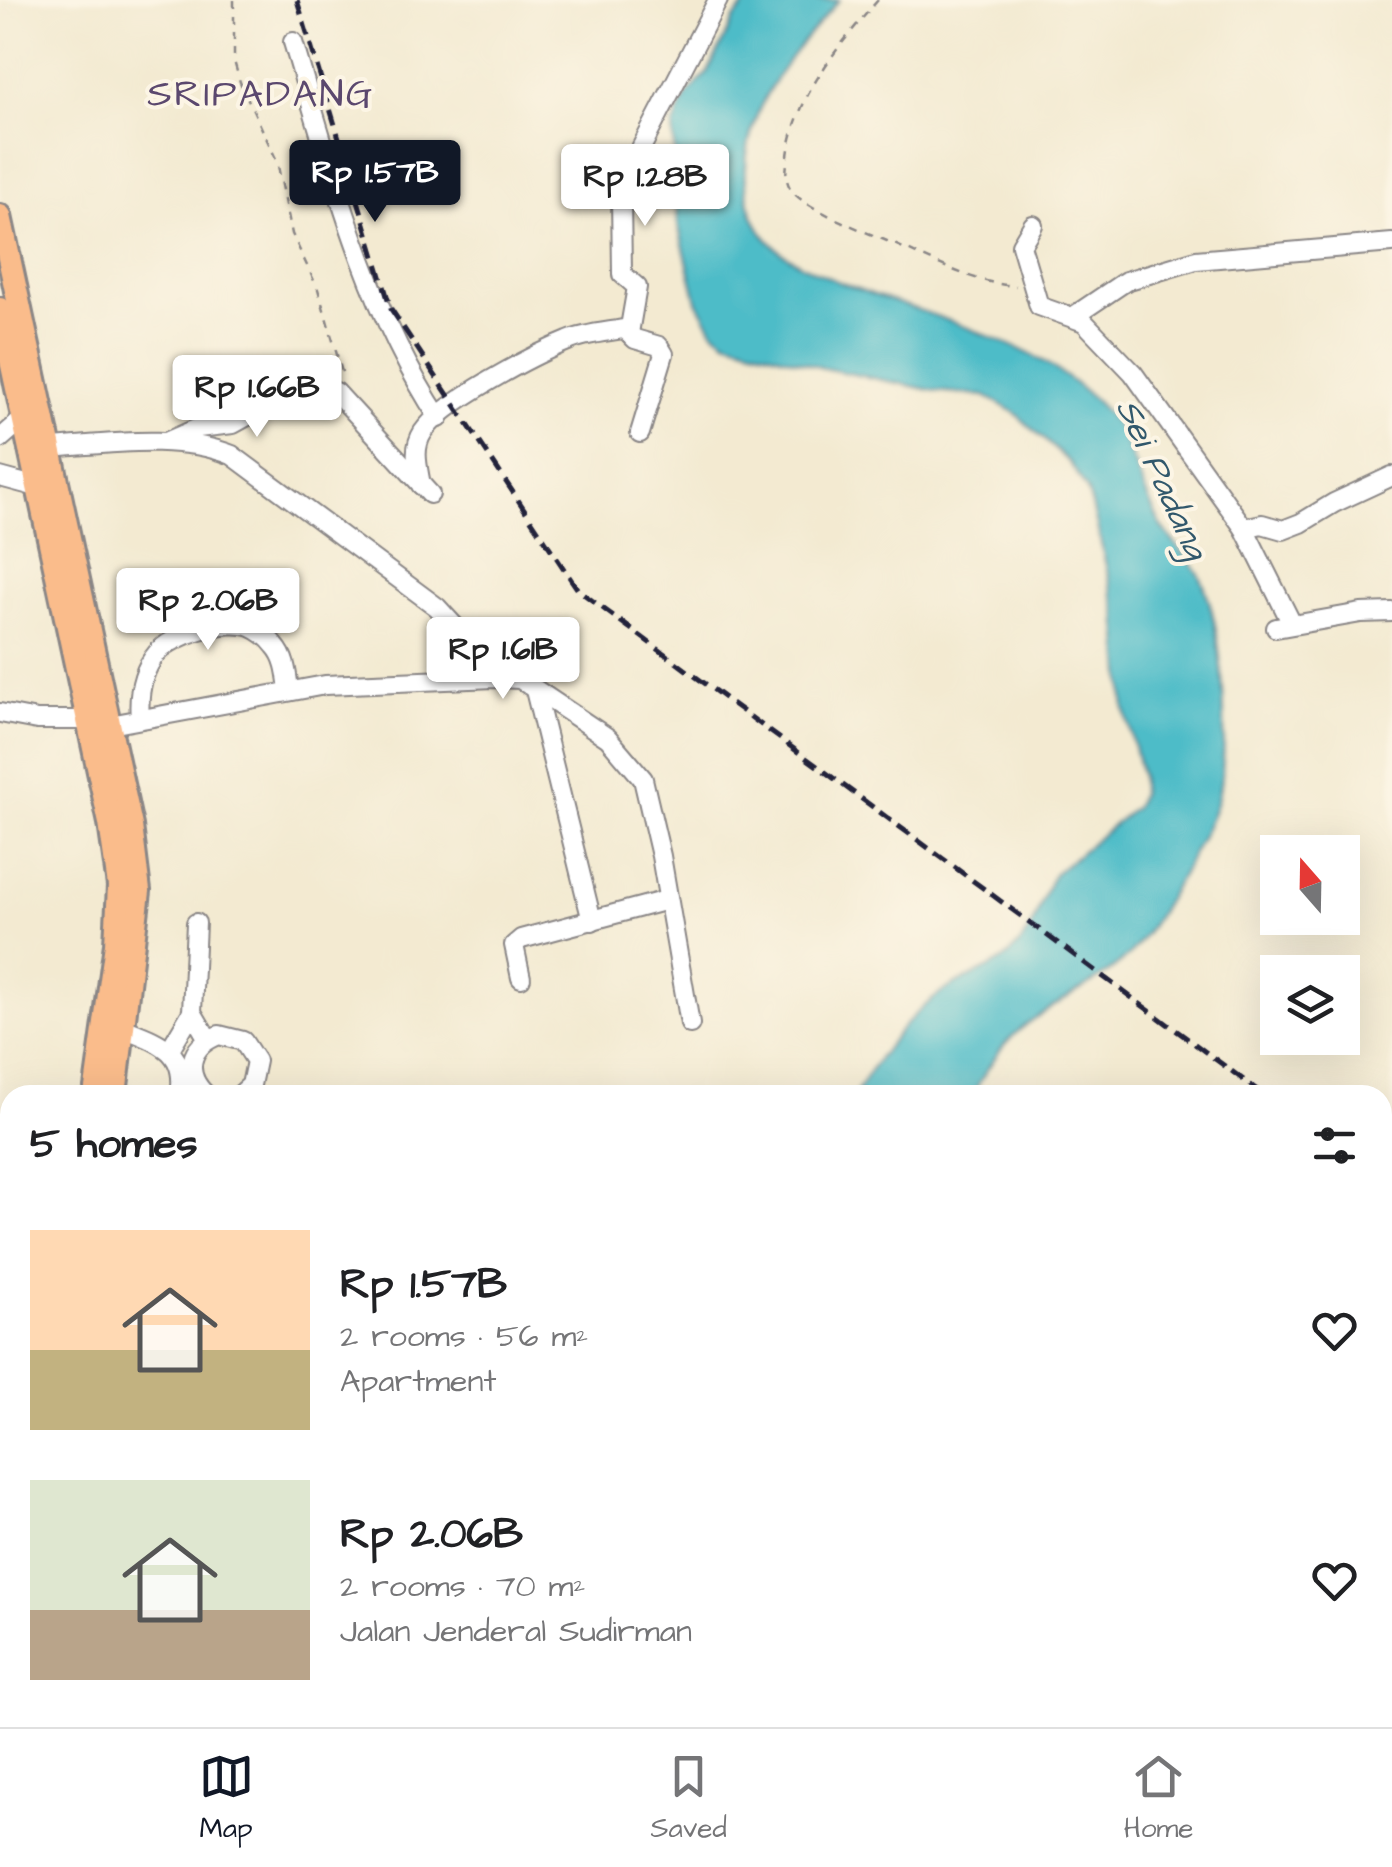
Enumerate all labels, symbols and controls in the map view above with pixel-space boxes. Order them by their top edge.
district label: SRIPADANG [147,69,375,121]
pin: Rp 1.57B [272,140,478,225]
pin: Rp 1.28B [542,144,748,229]
text: Rp 1.57B [311,150,439,195]
text: Rp 1.28B [583,154,707,199]
pin: Rp 1.66B [154,355,360,440]
text: Rp 1.66B [195,365,319,410]
water label: Sei Padang [1103,391,1221,570]
pin: Rp 2.06B [105,568,311,653]
text: Rp 2.06B [138,578,278,623]
pin: Rp 1.61B [400,617,606,702]
text: Rp 1.61B [449,627,557,672]
north arrow [1260,835,1360,935]
map controls [1260,835,1360,1055]
button: layers [1260,955,1360,1055]
text: 5 homes [30,1116,197,1174]
icon: filters [1307,1118,1362,1173]
text: Rp 1.57B [340,1256,507,1314]
icon: home [110,1270,230,1390]
icon: heart [1307,1303,1362,1358]
text: 2 rooms · 56 m² [340,1314,588,1359]
text: Apartment [340,1359,496,1404]
text: Rp 2.06B [340,1506,523,1564]
icon: home [110,1520,230,1640]
icon: heart [1307,1553,1362,1608]
text: 2 rooms · 70 m² [340,1564,585,1609]
text: Jalan Jenderal Sudirman [340,1609,692,1654]
tab: Map [199,1749,254,1848]
tab: Saved [651,1749,727,1848]
tab: Home [1124,1749,1193,1848]

